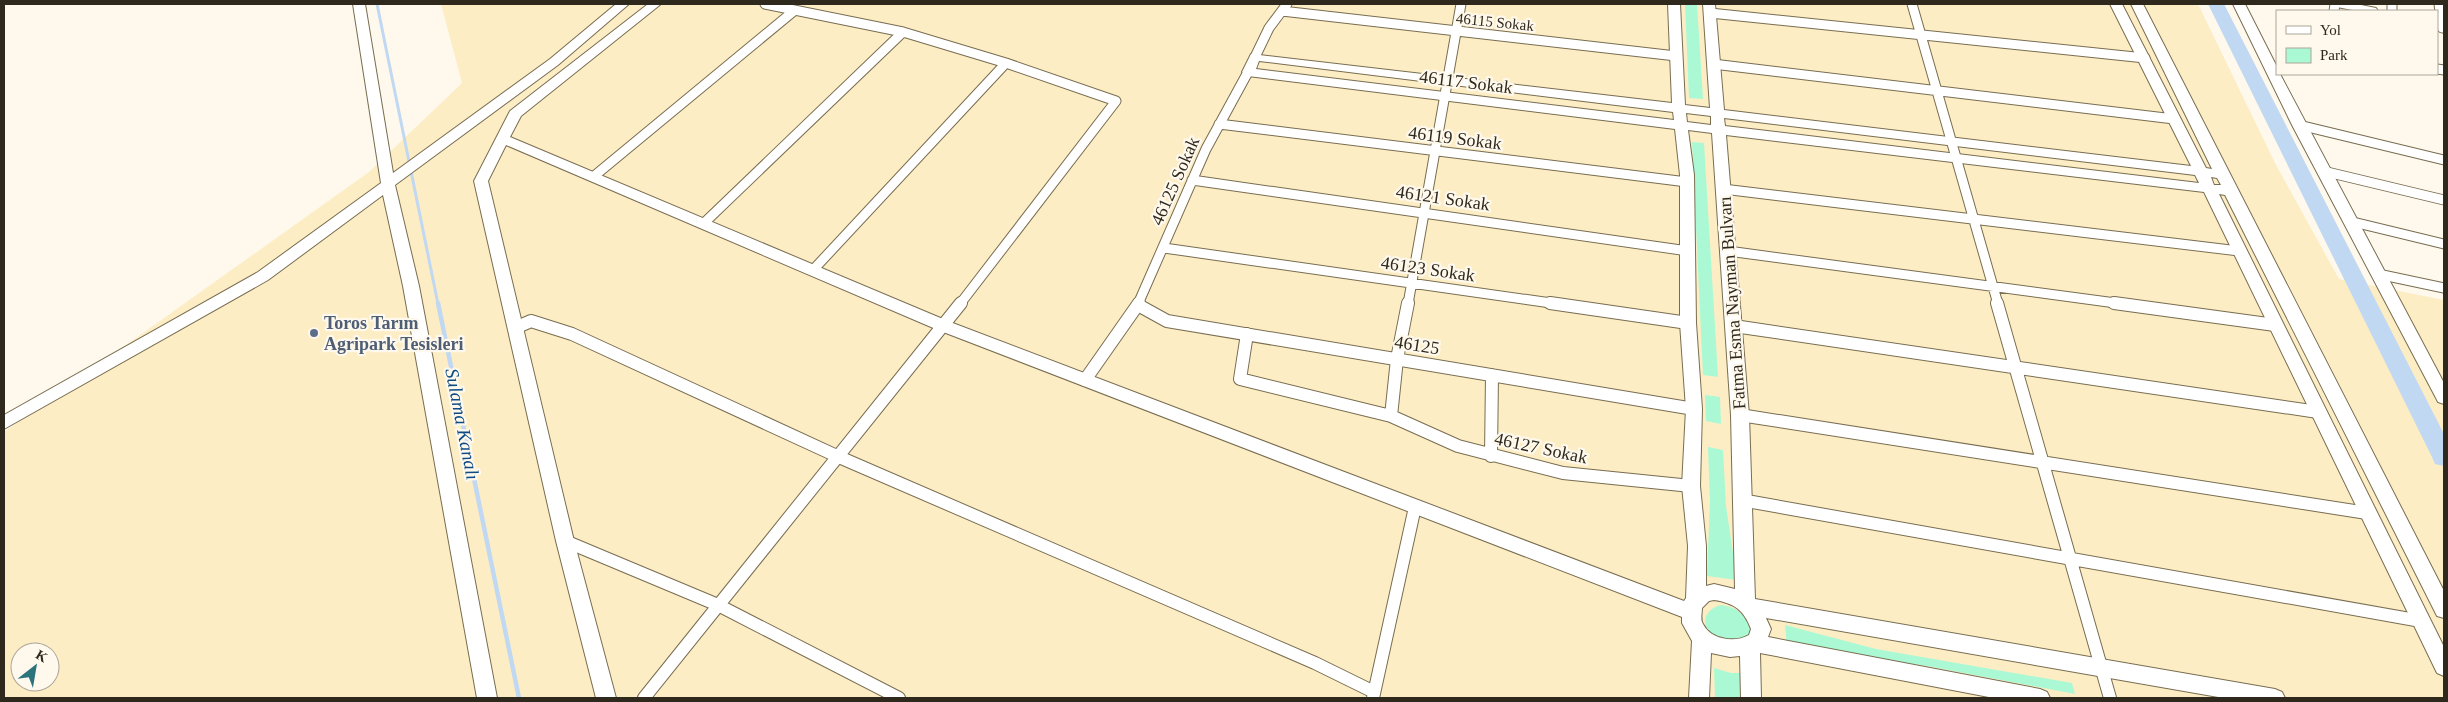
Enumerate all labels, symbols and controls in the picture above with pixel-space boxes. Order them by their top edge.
street label: 46115 Sokak [1455,10,1535,34]
legend [2276,10,2438,75]
text: Yol [2320,22,2341,38]
text: Park [2320,47,2348,63]
street label: 46117 Sokak [1418,66,1514,98]
street label: 46119 Sokak [1407,122,1503,154]
street label: 46125 Sokak [1147,134,1203,228]
street label: 46121 Sokak [1395,182,1491,214]
street label: Fatma Esma Nayman Bulvarı [1715,196,1749,410]
street label: 46123 Sokak [1380,253,1476,285]
place label: Toros Tarım Agripark Tesisleri [324,313,464,354]
marker: Toros Tarım Agripark Tesisleri [308,327,320,339]
street label: 46125 [1393,332,1441,358]
water label: Sulama Kanalı [441,366,484,482]
street label: 46127 Sokak [1493,428,1589,468]
north arrow [10,642,60,692]
text: K [33,647,50,666]

